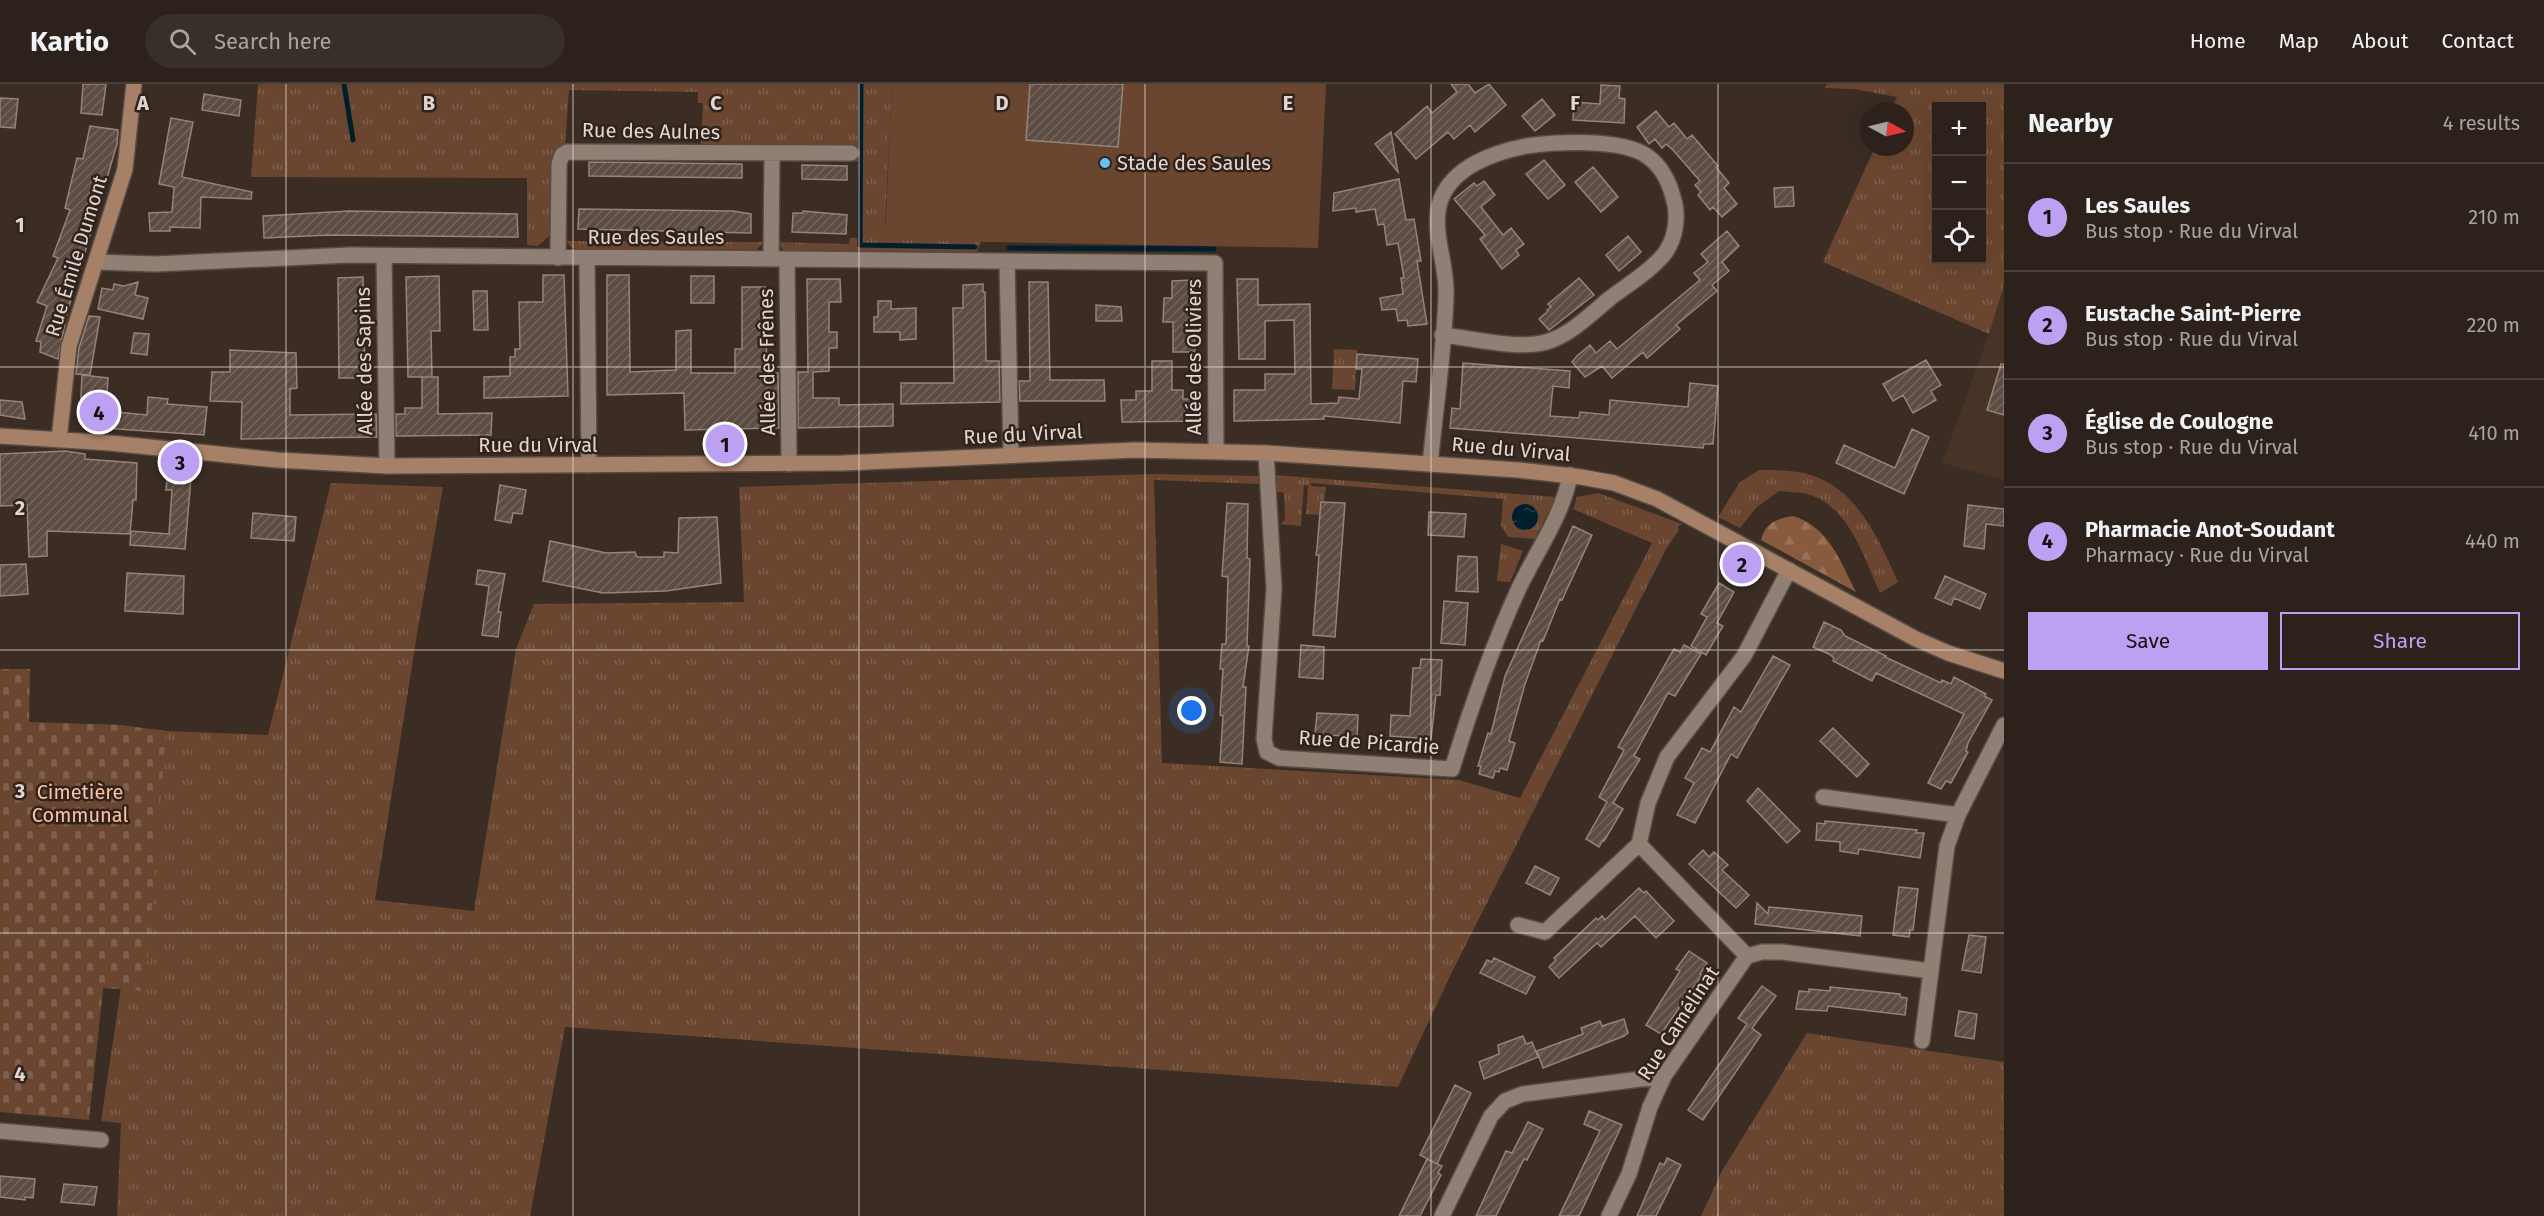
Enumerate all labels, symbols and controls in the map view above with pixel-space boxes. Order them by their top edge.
search box [145,14,565,68]
text: Kartio [30,25,109,58]
icon: search [166,25,199,58]
text: Search here [214,28,332,55]
text: Home [2190,28,2246,54]
text: Map [2279,28,2319,54]
text: About [2352,28,2409,54]
text: Contact [2442,28,2514,54]
text: A [136,91,150,115]
text: B [423,91,435,115]
text: C [710,91,722,115]
text: D [995,91,1009,115]
text: E [1283,91,1293,115]
text: F [1570,91,1580,115]
north arrow [1860,102,1914,156]
map controls [1932,102,1986,264]
button: + [1932,102,1986,156]
text: Nearby [2028,108,2113,139]
text: 4 results [2443,111,2520,135]
street label: Rue des Aulnes [582,118,720,144]
place label: Stade des Saules [1117,151,1271,175]
marker: Stade des Saules [1098,156,1112,170]
button: − [1932,156,1986,210]
street label: Rue Émile Dumont [40,172,112,340]
text: Les Saules [2085,192,2190,219]
text: 1 [2043,205,2052,229]
text: 210 m [2468,205,2520,229]
button: locate [1932,210,1986,264]
text: 1 [15,213,25,237]
text: Bus stop · Rue du Virval [2085,219,2298,243]
street label: Rue des Saules [588,225,724,249]
street label: Allée des Oliviers [1182,279,1206,435]
street label: Allée des Sapins [351,287,377,435]
street label: Allée des Frênes [754,288,780,436]
text: Eustache Saint-Pierre [2085,300,2301,327]
text: 2 [2042,313,2053,337]
text: 220 m [2467,313,2520,337]
text: Bus stop · Rue du Virval [2085,327,2298,351]
pin: 4 [80,390,118,434]
text: Église de Coulogne [2085,408,2273,435]
street label: Rue du Virval [963,419,1083,449]
text: 3 [2042,421,2053,445]
text: 410 m [2468,421,2520,445]
pin: 1 [706,422,744,466]
street label: Rue du Virval [1450,432,1572,466]
street label: Rue du Virval [478,433,598,457]
text: Bus stop · Rue du Virval [2085,435,2298,459]
pin: 3 [160,440,200,484]
text: 2 [15,496,25,520]
text: Pharmacie Anot-Soudant [2085,516,2335,543]
text: 4 [2042,529,2053,553]
text: 440 m [2465,529,2520,553]
pin: 2 [1722,542,1762,586]
text: Pharmacy · Rue du Virval [2085,543,2309,567]
button: Save [2028,612,2268,670]
button: Share [2280,612,2520,670]
your location [1177,696,1206,725]
street label: Rue de Picardie [1298,725,1440,759]
text: 3 [14,779,25,803]
park label: Cimetière Communal [32,780,128,827]
street label: Rue Camélinat [1632,961,1724,1085]
text: 4 [14,1062,26,1086]

